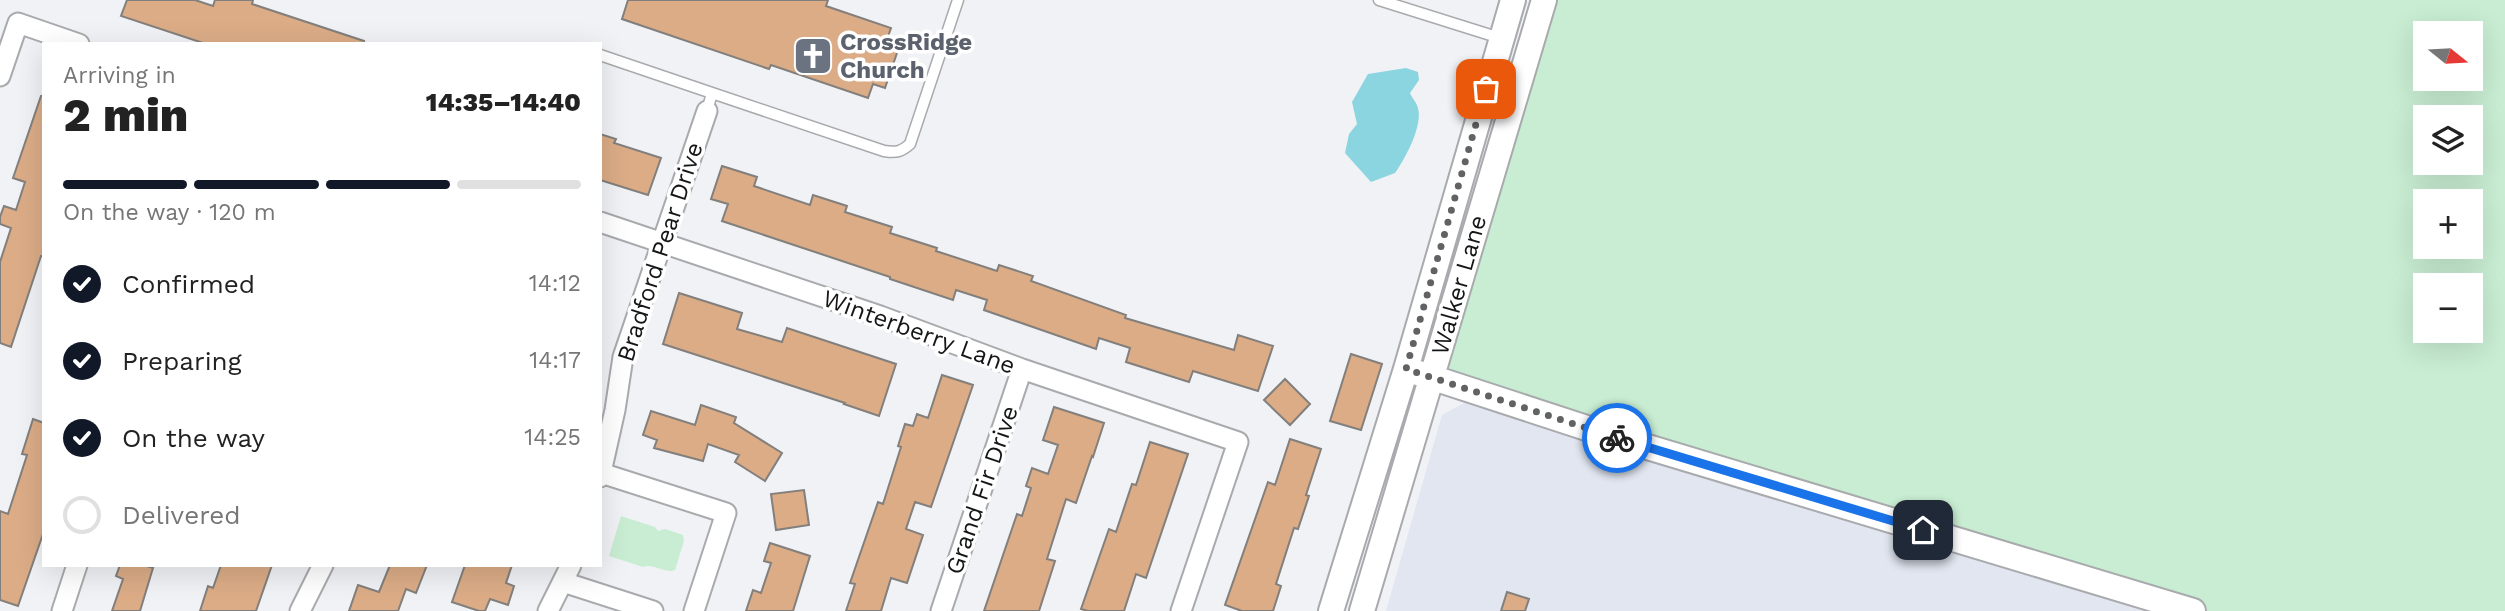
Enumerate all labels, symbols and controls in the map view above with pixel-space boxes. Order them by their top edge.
north arrow [2413,21,2483,91]
map controls [2413,21,2483,343]
place label: CrossRidge Church [840,28,972,84]
church icon: CrossRidge Church [792,35,834,77]
pin [1456,59,1516,119]
text: Arriving in [63,62,176,89]
icon: bag [1467,70,1505,108]
text: 14:35–14:40 [426,87,581,117]
text: 2 min [63,88,188,142]
button: layers [2413,105,2483,175]
street label: Bradford Pear Drive [611,139,709,365]
button: + [2413,189,2483,259]
text: On the way · 120 m [63,199,276,226]
street label: Walker Lane [1426,212,1492,358]
icon: check [63,265,101,303]
text: Confirmed [122,269,255,299]
text: 14:12 [529,270,581,297]
button: − [2413,273,2483,343]
street label: Winterberry Lane [819,284,1019,380]
icon: check [63,342,101,380]
text: Preparing [122,346,242,376]
text: 14:17 [529,347,581,374]
street label: Grand Fir Drive [940,402,1024,578]
courier [1582,403,1652,473]
icon: check [63,419,101,457]
icon: bike [1598,419,1636,457]
text: On the way [122,423,265,453]
text: 14:25 [524,424,581,451]
text: Delivered [122,500,241,530]
pin [1893,500,1953,560]
icon: home [1904,511,1942,549]

